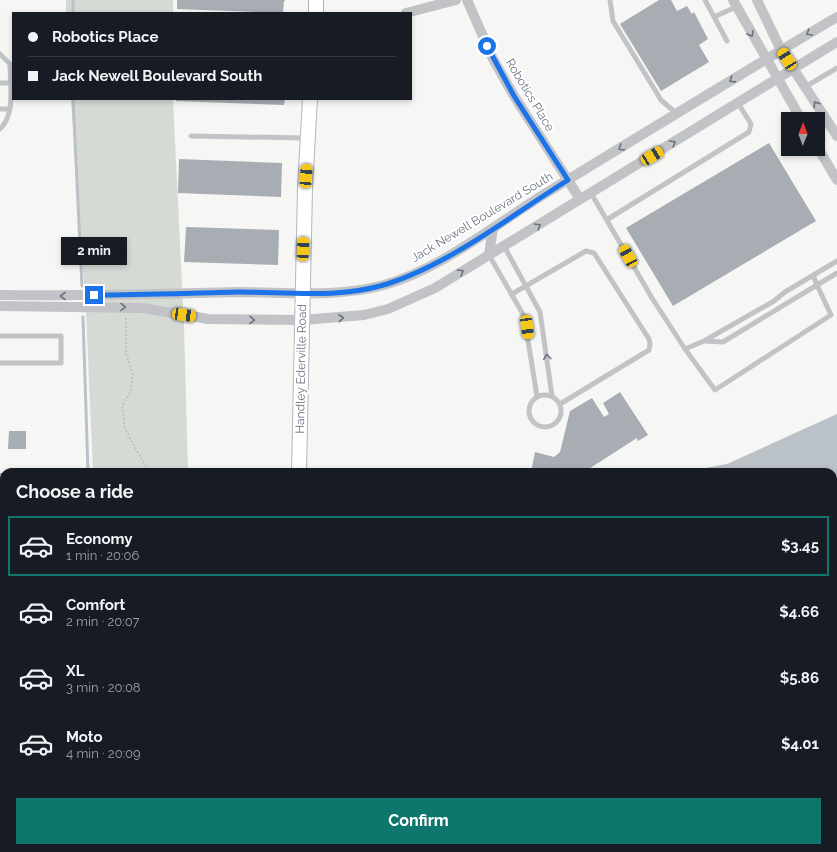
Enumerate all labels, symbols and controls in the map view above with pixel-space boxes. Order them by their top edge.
text: Robotics Place [52,28,158,46]
one-way arrow [806,29,813,36]
one-way arrow [747,30,754,37]
route start [478,37,496,55]
car [775,46,799,72]
street label: Robotics Place [503,56,557,134]
text: Jack Newell Boulevard South [52,67,262,85]
one-way arrow [729,75,736,83]
one-way arrow [813,101,821,108]
north arrow [781,112,825,156]
map controls [781,112,825,156]
one-way arrow [669,140,676,148]
one-way arrow [618,143,625,150]
car [639,145,665,167]
car [299,164,313,188]
street label: Jack Newell Boulevard South [409,169,555,265]
one-way arrow [534,224,541,231]
callout: 2 min [61,237,127,265]
car [297,237,309,261]
text: 2 min [77,243,111,258]
car [617,243,639,269]
one-way arrow [457,270,464,277]
route end [85,286,103,304]
one-way arrow [60,291,66,300]
one-way arrow [120,303,126,311]
street label: Handley Ederville Road [293,304,309,434]
car [171,307,197,323]
one-way arrow [338,313,344,322]
car [519,314,535,340]
one-way arrow [249,316,255,324]
one-way arrow [543,354,552,360]
text: Choose a ride [16,481,134,502]
icon: car [18,528,54,564]
text: Economy [66,530,133,548]
text: $3.45 [781,537,819,555]
text: 1 min · 20:06 [66,548,139,563]
icon: car [18,594,54,630]
text: Comfort [66,596,125,614]
text: $4.66 [779,603,819,621]
text: 2 min · 20:07 [66,614,140,629]
icon: car [18,660,54,696]
text: XL [66,662,84,680]
text: $5.86 [780,669,819,687]
text: 3 min · 20:08 [66,680,141,695]
icon: car [18,726,54,762]
text: Moto [66,728,103,746]
text: $4.01 [781,735,819,753]
text: 4 min · 20:09 [66,746,141,761]
button: Confirm [16,798,821,844]

